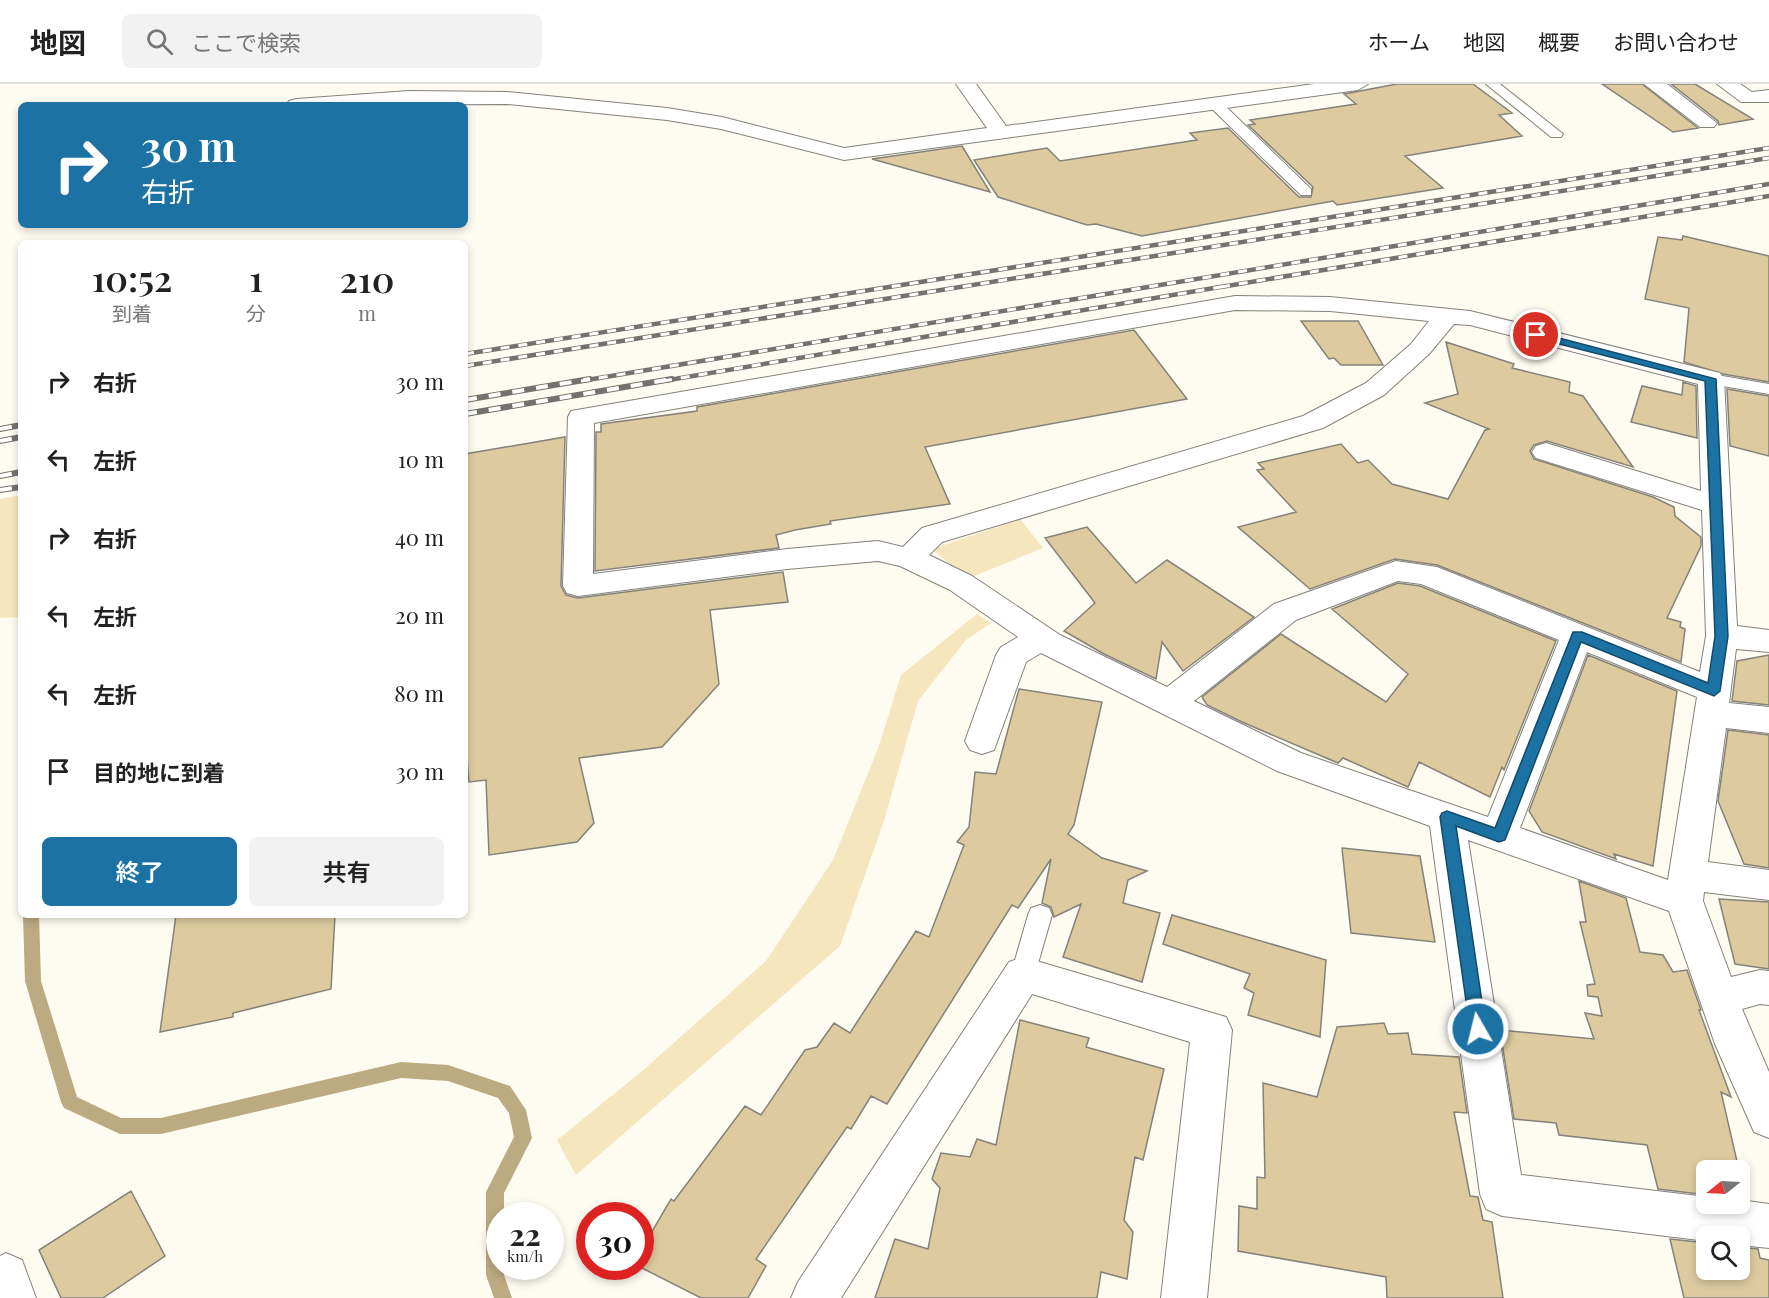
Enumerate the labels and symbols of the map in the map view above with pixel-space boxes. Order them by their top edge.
pin [1510,309,1561,360]
position arrow [1446,997,1510,1061]
north arrow [1696,1160,1750,1214]
speed limit sign: 30 [576,1202,654,1280]

